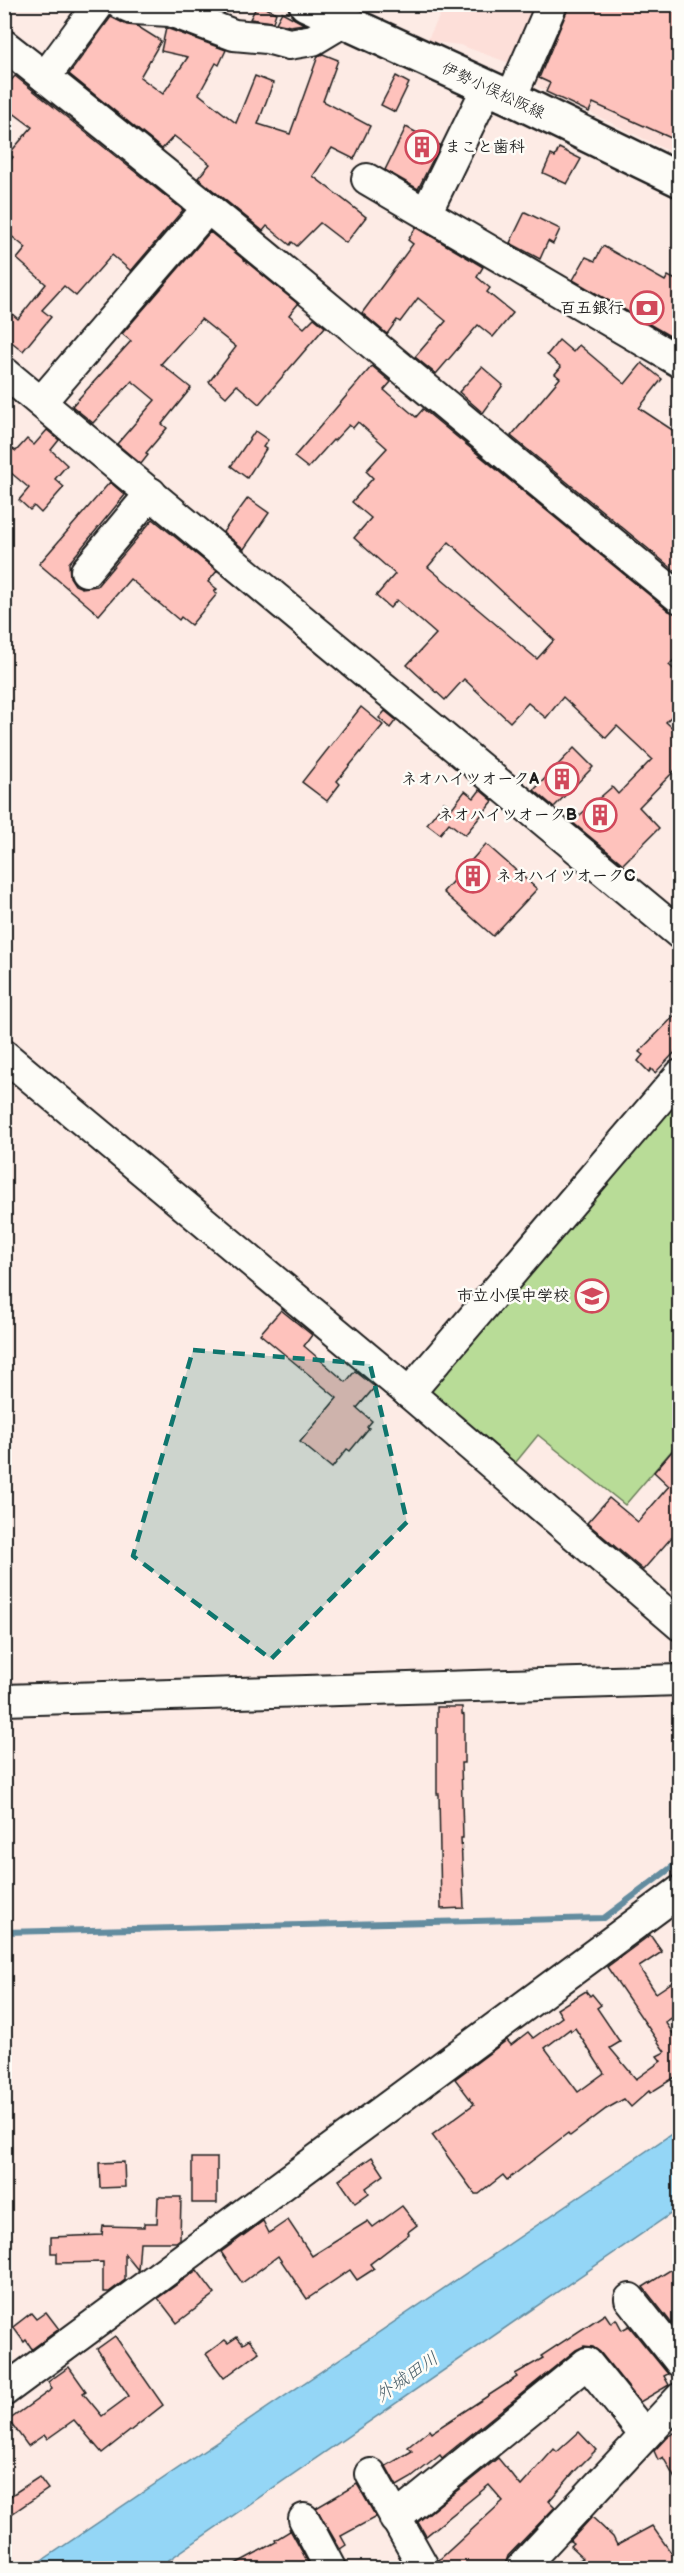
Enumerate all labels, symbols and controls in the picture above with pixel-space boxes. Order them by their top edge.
street label: 伊勢小俣松阪線 [438,59,548,123]
building icon: まこと歯科 [404,129,440,165]
place label: まこと歯科 [445,138,525,157]
bank icon: 百五銀行 [629,290,665,326]
place label: 百五銀行 [560,299,624,318]
building icon: ネオハイツオークA [544,761,580,797]
place label: ネオハイツオークA [401,770,539,789]
building icon: ネオハイツオークB [582,797,618,833]
place label: ネオハイツオークB [438,806,577,825]
building icon: ネオハイツオークC [455,858,491,894]
place label: ネオハイツオークC [496,867,635,886]
school or university icon: 市立小俣中学校 [574,1278,610,1314]
place label: 市立小俣中学校 [457,1287,569,1306]
water label: 外城田川 [371,2348,443,2406]

